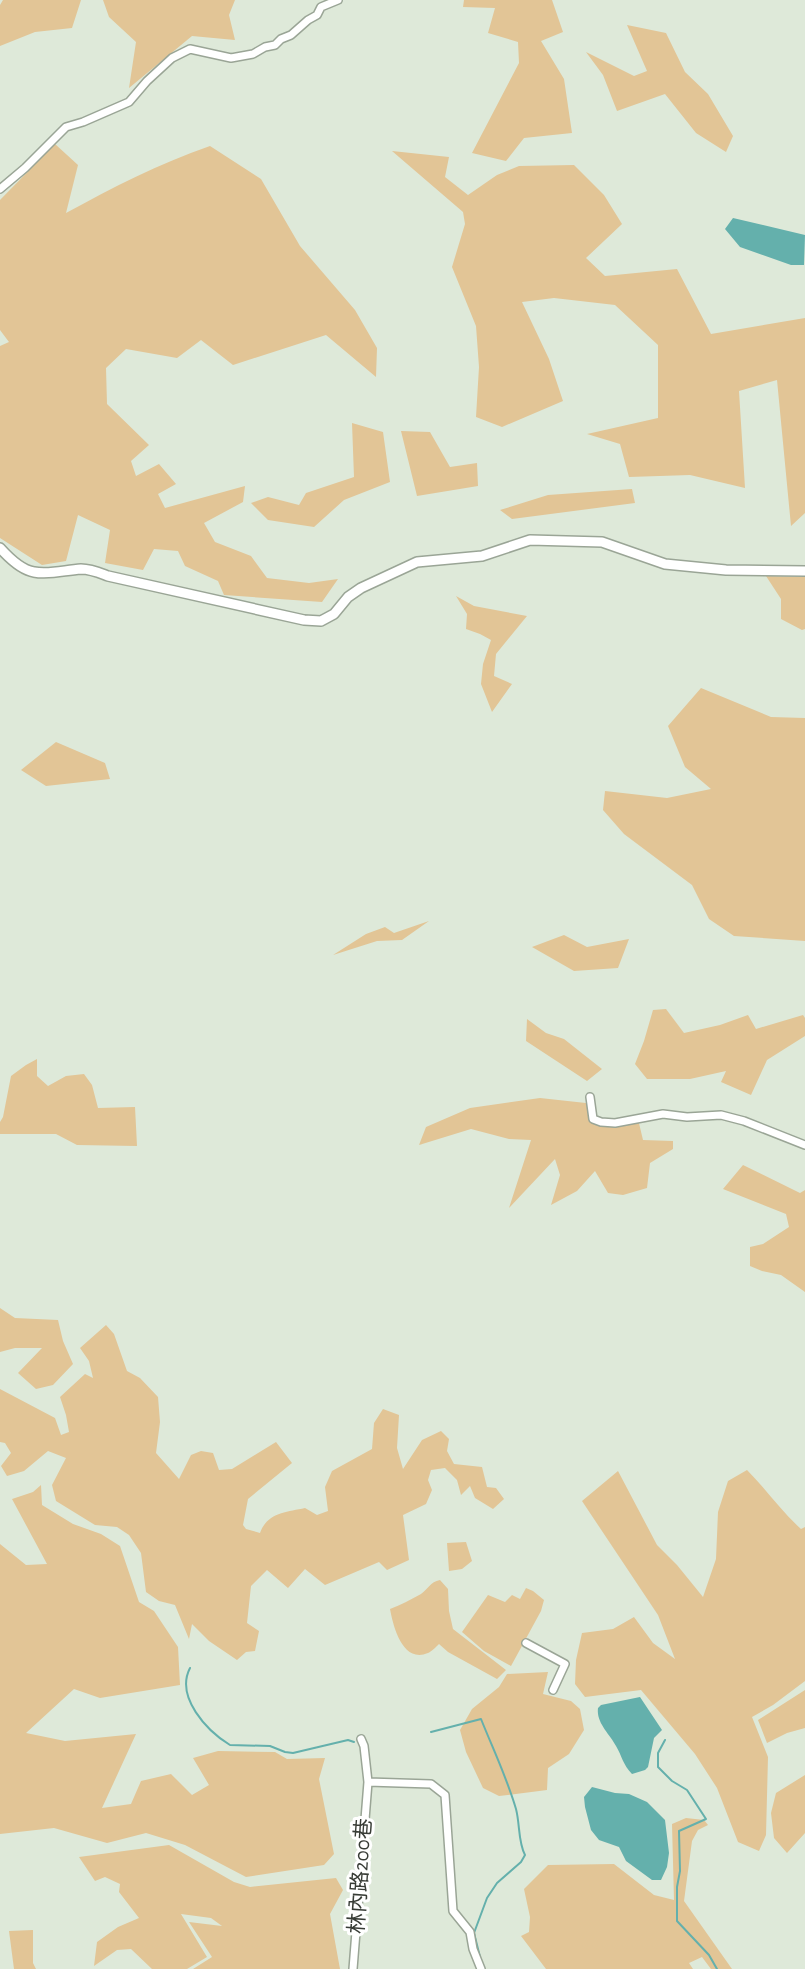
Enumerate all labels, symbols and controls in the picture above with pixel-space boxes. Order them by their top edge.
street label: 林內路200巷 [345,1818,375,1934]

